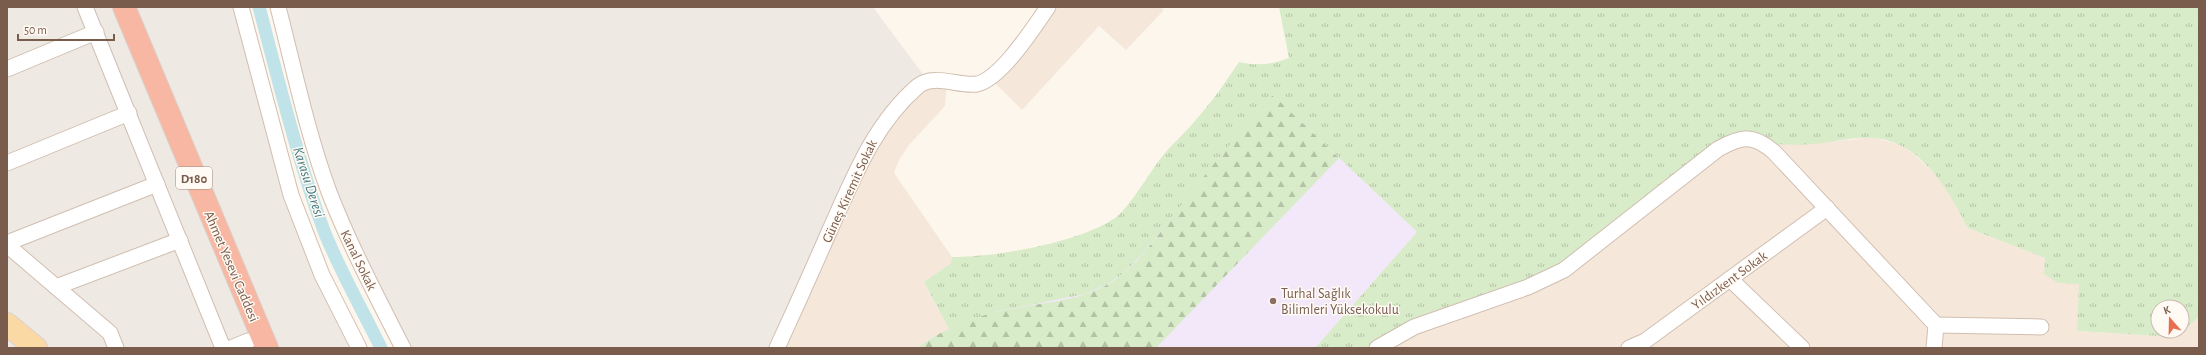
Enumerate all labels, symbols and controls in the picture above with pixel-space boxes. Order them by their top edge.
scale bar [18,16,114,42]
text: 50 m [24,24,47,36]
street label: Güneş Kiremit Sokak [820,137,880,245]
water label: Karasu Deresi [290,145,327,219]
road number: D180 [176,167,212,189]
street label: Ahmet Yesevi Caddesi [201,209,261,324]
street label: Kanal Sokak [337,228,379,293]
street label: Yıldızkent Sokak [1689,249,1770,313]
place label: Turhal Sağlık Bilimleri Yüksekokulu [1281,287,1399,317]
marker: Turhal Sağlık Bilimleri Yüksekokulu [1268,296,1278,306]
north arrow [2150,299,2190,339]
text: K [2162,304,2172,316]

